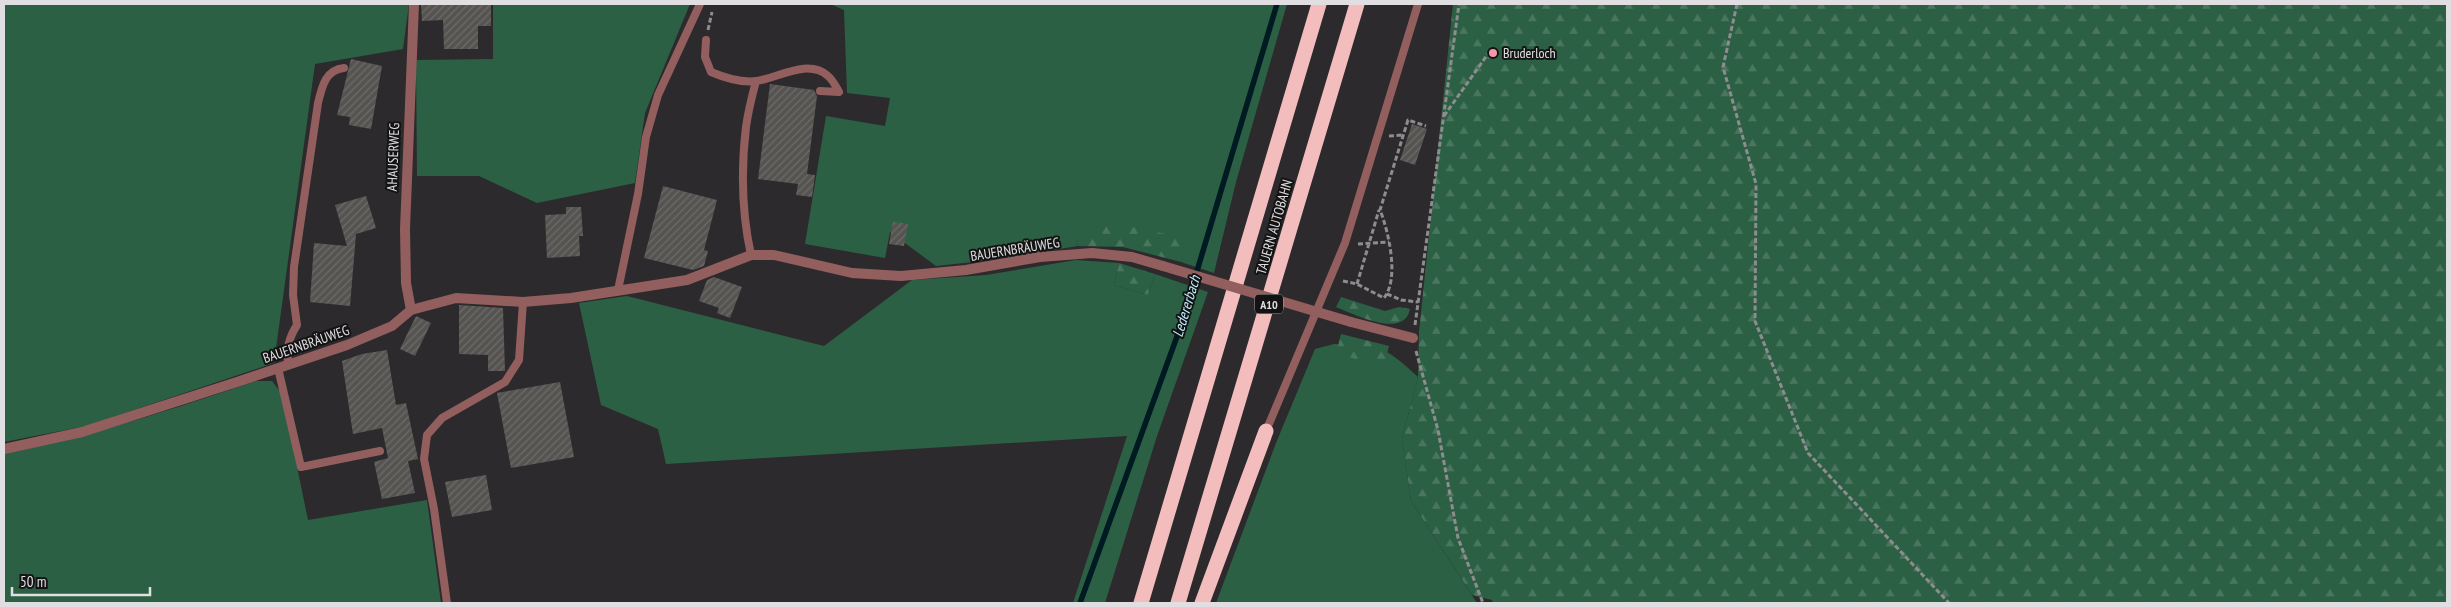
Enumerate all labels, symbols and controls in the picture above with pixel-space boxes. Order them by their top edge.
place label: Bruderloch [1503,44,1556,62]
marker: Bruderloch [1487,47,1499,59]
street label: AHAUSERWEG [383,122,403,192]
street label: TAUERN AUTOBAHN [1252,177,1296,277]
street label: BAUERNBRÄUWEG [969,233,1061,265]
water label: Ledererbach [1168,272,1205,339]
road number: A10 [1255,294,1283,314]
street label: BAUERNBRÄUWEG [261,321,352,367]
scale bar [12,564,150,596]
text: 50 m [20,572,46,591]

